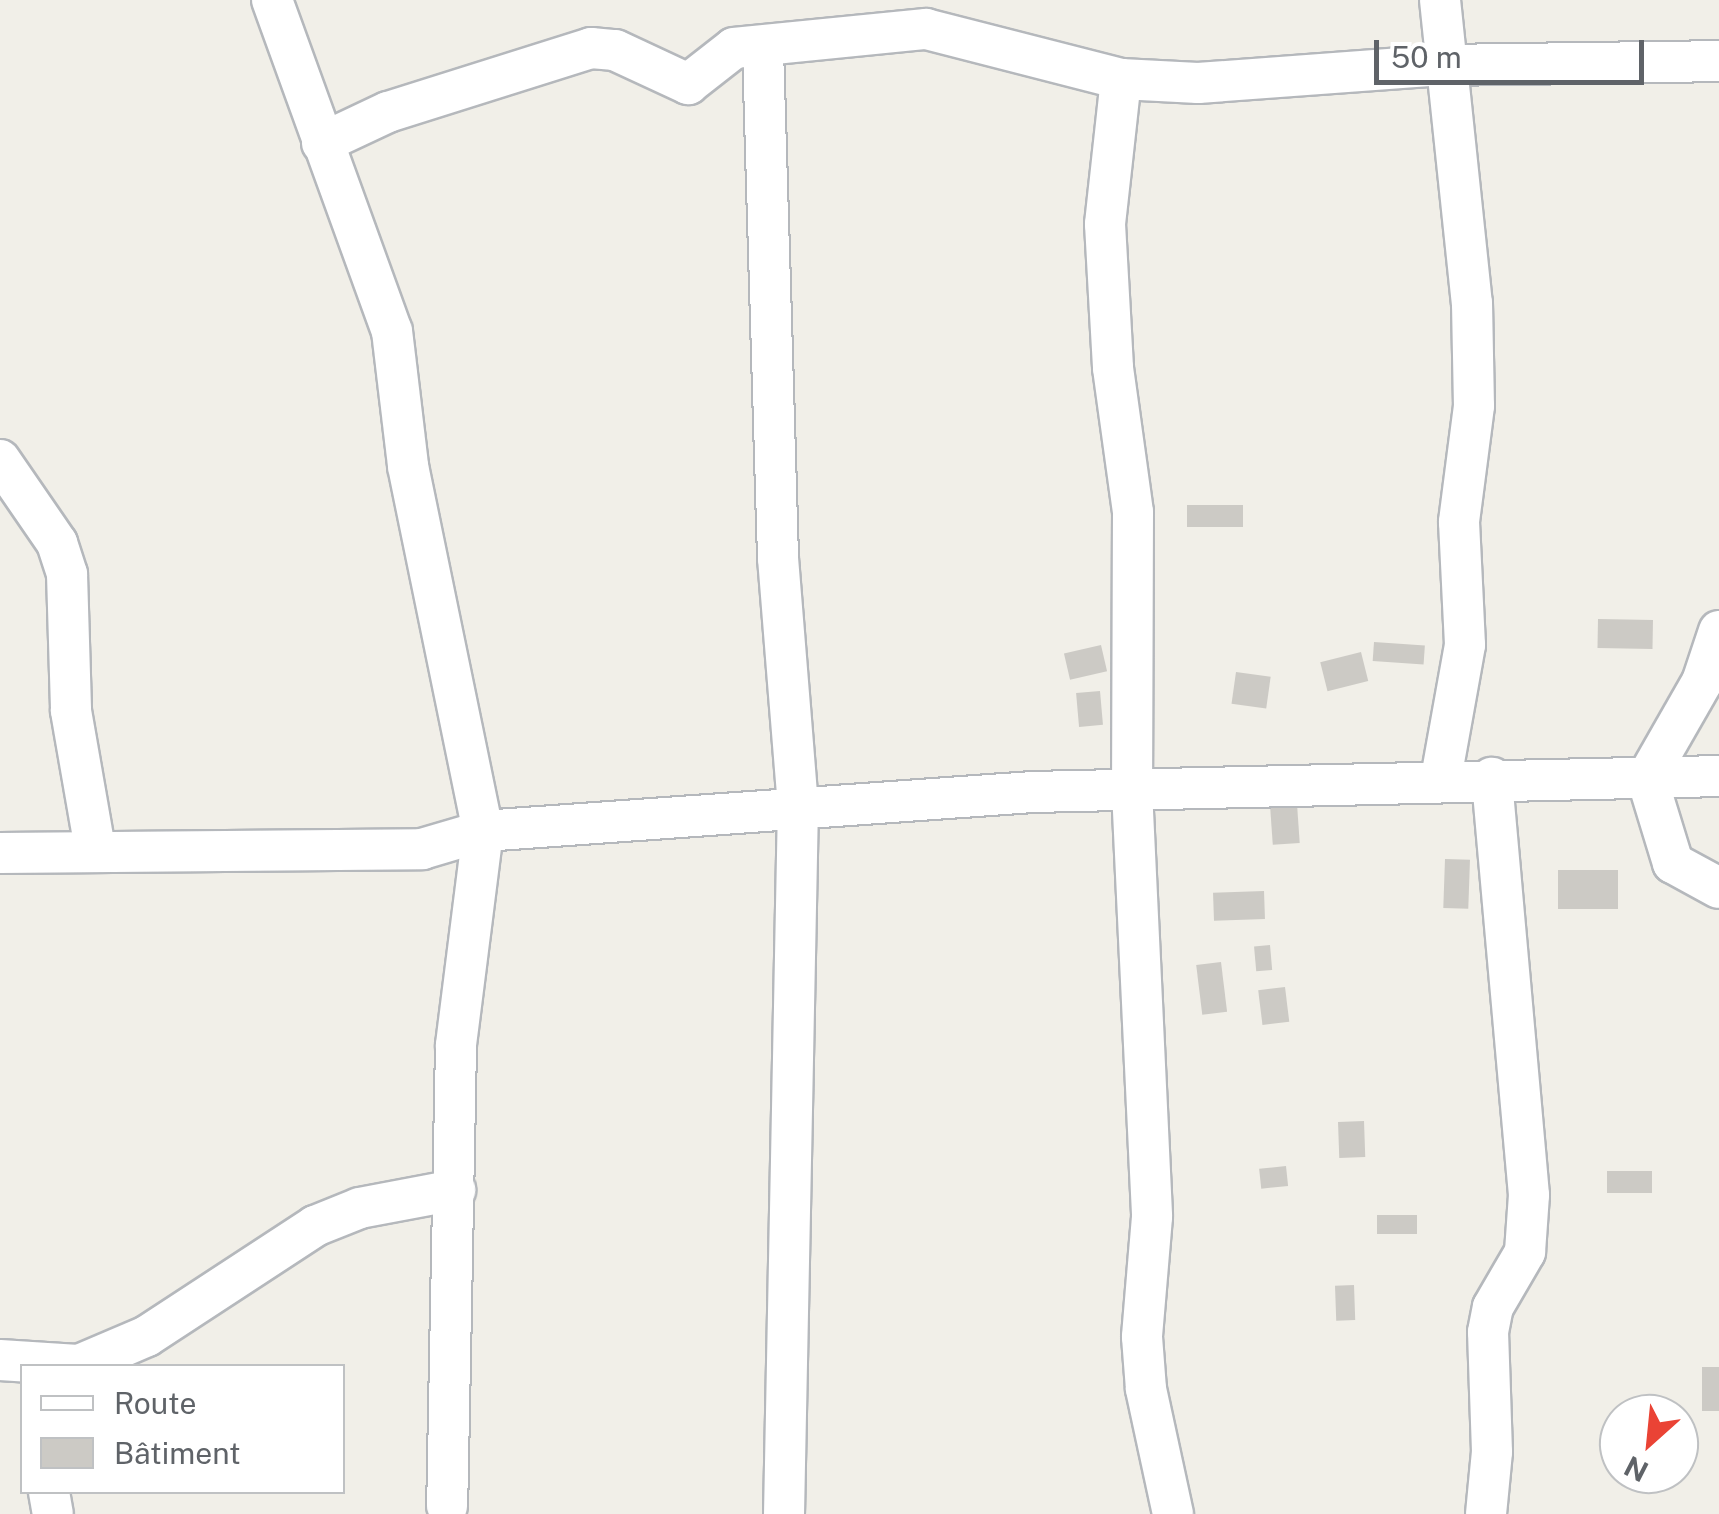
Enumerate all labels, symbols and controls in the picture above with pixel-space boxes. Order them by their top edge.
scale bar [1379,20,1649,82]
text: 50 m [1391,39,1462,75]
legend [20,1364,345,1494]
text: Route [114,1385,196,1421]
north arrow [1599,1394,1699,1494]
text: Bâtiment [114,1435,241,1471]
text: N [1619,1450,1653,1489]

